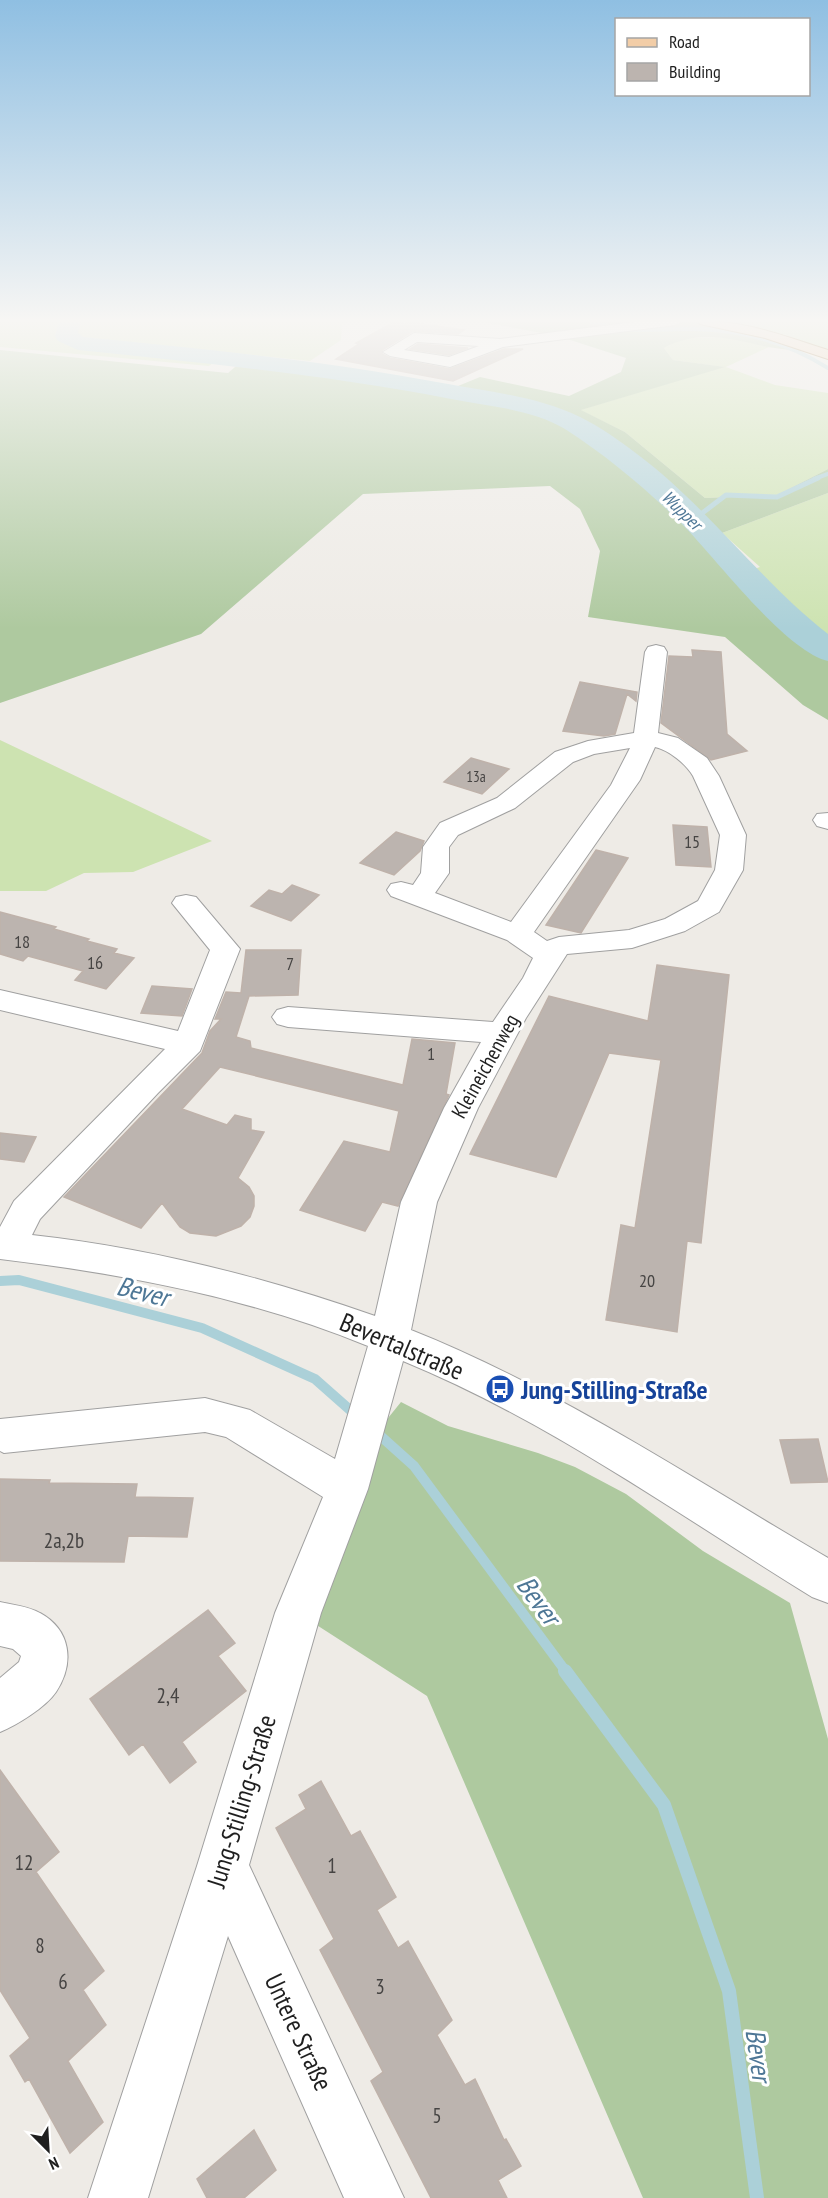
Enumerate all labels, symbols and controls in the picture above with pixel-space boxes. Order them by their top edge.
legend [615,18,810,96]
text: Road [669,30,700,53]
text: Building [669,60,721,83]
water label: Wupper [657,485,709,537]
house number: 13a [466,767,486,786]
house number: 15 [684,830,700,853]
house number: 18 [14,930,30,953]
house number: 16 [87,951,103,974]
house number: 7 [286,952,294,975]
street label: Kleineichenweg [445,1009,525,1123]
house number: 1 [427,1042,435,1065]
water label: Bever [113,1268,176,1315]
house number: 20 [639,1269,655,1292]
street label: Bevertalstraße [335,1305,469,1387]
bus stop icon: Jung-Stilling-Straße [484,1373,516,1405]
place label: Jung-Stilling-Straße [520,1373,708,1406]
house number: 2a,2b [44,1527,84,1554]
water label: Bever [510,1569,570,1634]
house number: 2,4 [157,1682,180,1709]
street label: Jung-Stilling-Straße [199,1711,283,1892]
house number: 12 [15,1849,33,1876]
house number: 1 [327,1852,337,1879]
house number: 8 [35,1932,45,1959]
house number: 6 [58,1968,68,1995]
street label: Untere Straße [258,1968,340,2096]
house number: 3 [375,1973,385,2000]
water label: Bever [739,2027,780,2087]
house number: 5 [432,2102,442,2129]
north arrow [18,2120,78,2180]
text: N [46,2153,62,2175]

